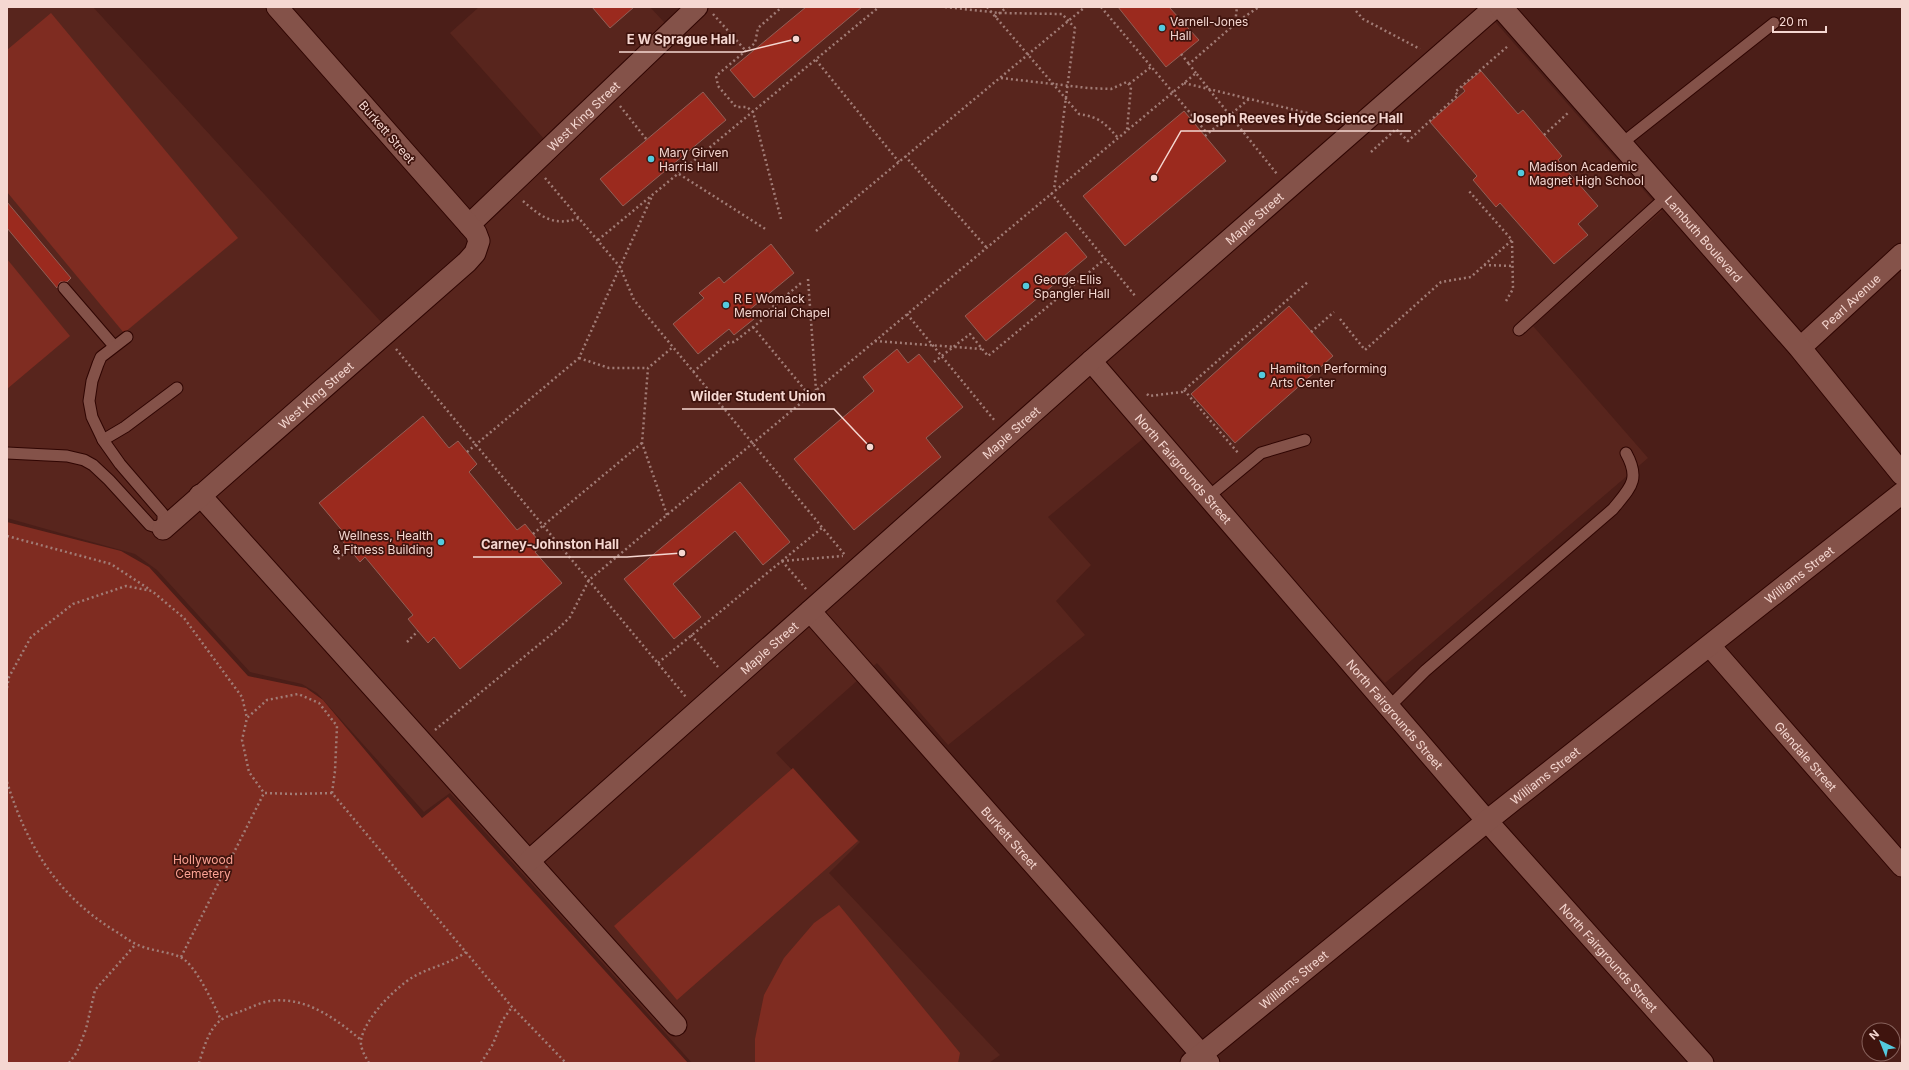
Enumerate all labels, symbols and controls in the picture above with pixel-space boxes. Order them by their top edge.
scale bar [1773,8,1826,34]
place label: Varnell-Jones Hall [1170,14,1248,43]
text: 20 m [1779,14,1808,29]
marker: Varnell-Jones Hall [1157,23,1167,33]
callout: E W Sprague Hall [619,27,743,52]
text: E W Sprague Hall [627,31,735,47]
street label: West King Street [544,78,623,154]
street label: Burkett Street [356,98,418,166]
callout: Joseph Reeves Hyde Science Hall [1181,106,1411,131]
text: Joseph Reeves Hyde Science Hall [1189,110,1403,126]
place label: Mary Girven Harris Hall [659,145,729,174]
marker: Mary Girven Harris Hall [646,154,656,164]
place label: Madison Academic Magnet High School [1529,159,1644,188]
marker: Madison Academic Magnet High School [1516,168,1526,178]
street label: Maple Street [1222,189,1286,248]
street label: Lambuth Boulevard [1662,192,1746,285]
street label: Pearl Avenue [1818,270,1883,332]
place label: George Ellis Spangler Hall [1034,272,1110,301]
marker: George Ellis Spangler Hall [1021,281,1031,291]
place label: R E Womack Memorial Chapel [734,291,830,320]
marker: R E Womack Memorial Chapel [721,300,731,310]
street label: West King Street [275,358,356,432]
place label: Hamilton Performing Arts Center [1270,361,1387,390]
marker: Hamilton Performing Arts Center [1257,370,1267,380]
callout: Wilder Student Union [682,384,834,409]
text: Wilder Student Union [690,388,826,404]
street label: Maple Street [979,403,1043,462]
street label: North Fairgrounds Street [1132,411,1235,527]
place label: Wellness, Health & Fitness Building [332,528,433,557]
callout: Carney-Johnston Hall [473,532,627,557]
text: Carney-Johnston Hall [481,536,619,552]
marker: Wellness, Health & Fitness Building [436,537,446,547]
street label: Williams Street [1761,542,1837,606]
street label: Maple Street [737,618,801,677]
street label: North Fairgrounds Street [1344,656,1447,772]
street label: Glendale Street [1772,718,1840,794]
street label: Williams Street [1507,743,1583,807]
street label: Burkett Street [978,803,1041,872]
park label: Hollywood Cemetery [173,852,233,881]
street label: North Fairgrounds Street [1557,900,1661,1015]
street label: Williams Street [1256,947,1331,1012]
north arrow [1861,1022,1901,1062]
text: N [1866,1027,1882,1043]

